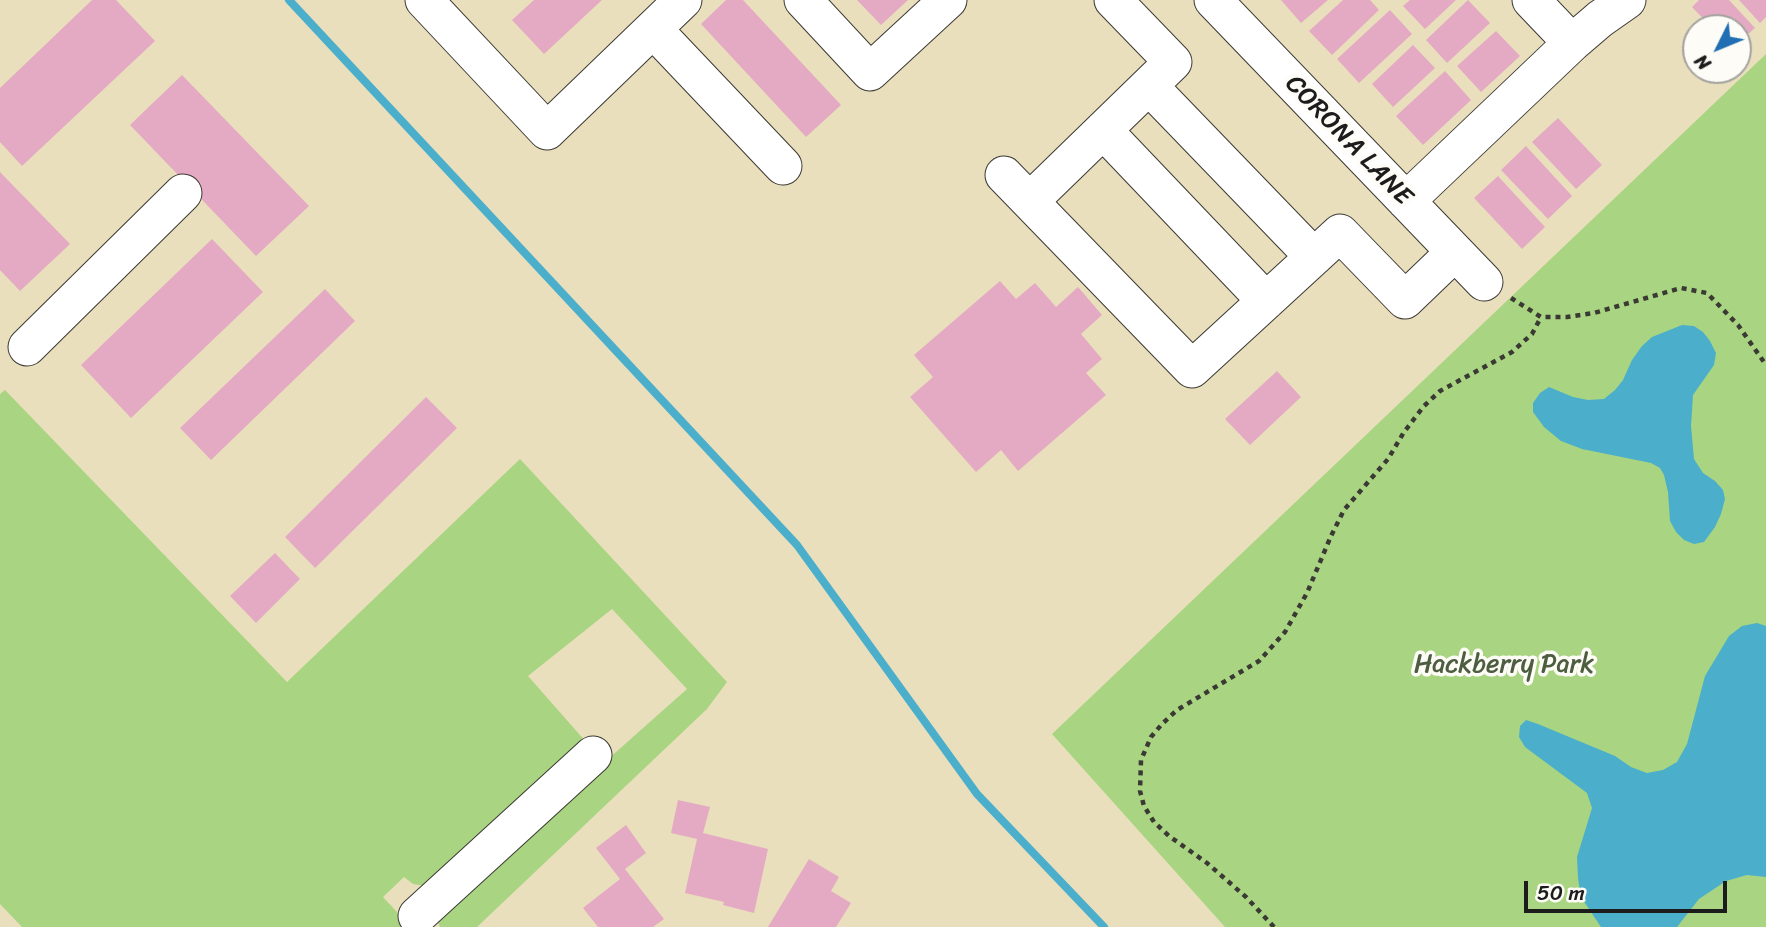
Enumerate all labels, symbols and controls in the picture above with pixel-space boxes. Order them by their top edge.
north arrow [1682,14,1752,84]
text: N [1686,46,1719,78]
street label: CORONA LANE [1278,69,1418,213]
park label: Hackberry Park [1414,649,1594,681]
scale bar [1528,867,1731,911]
text: 50 m [1537,874,1585,912]

